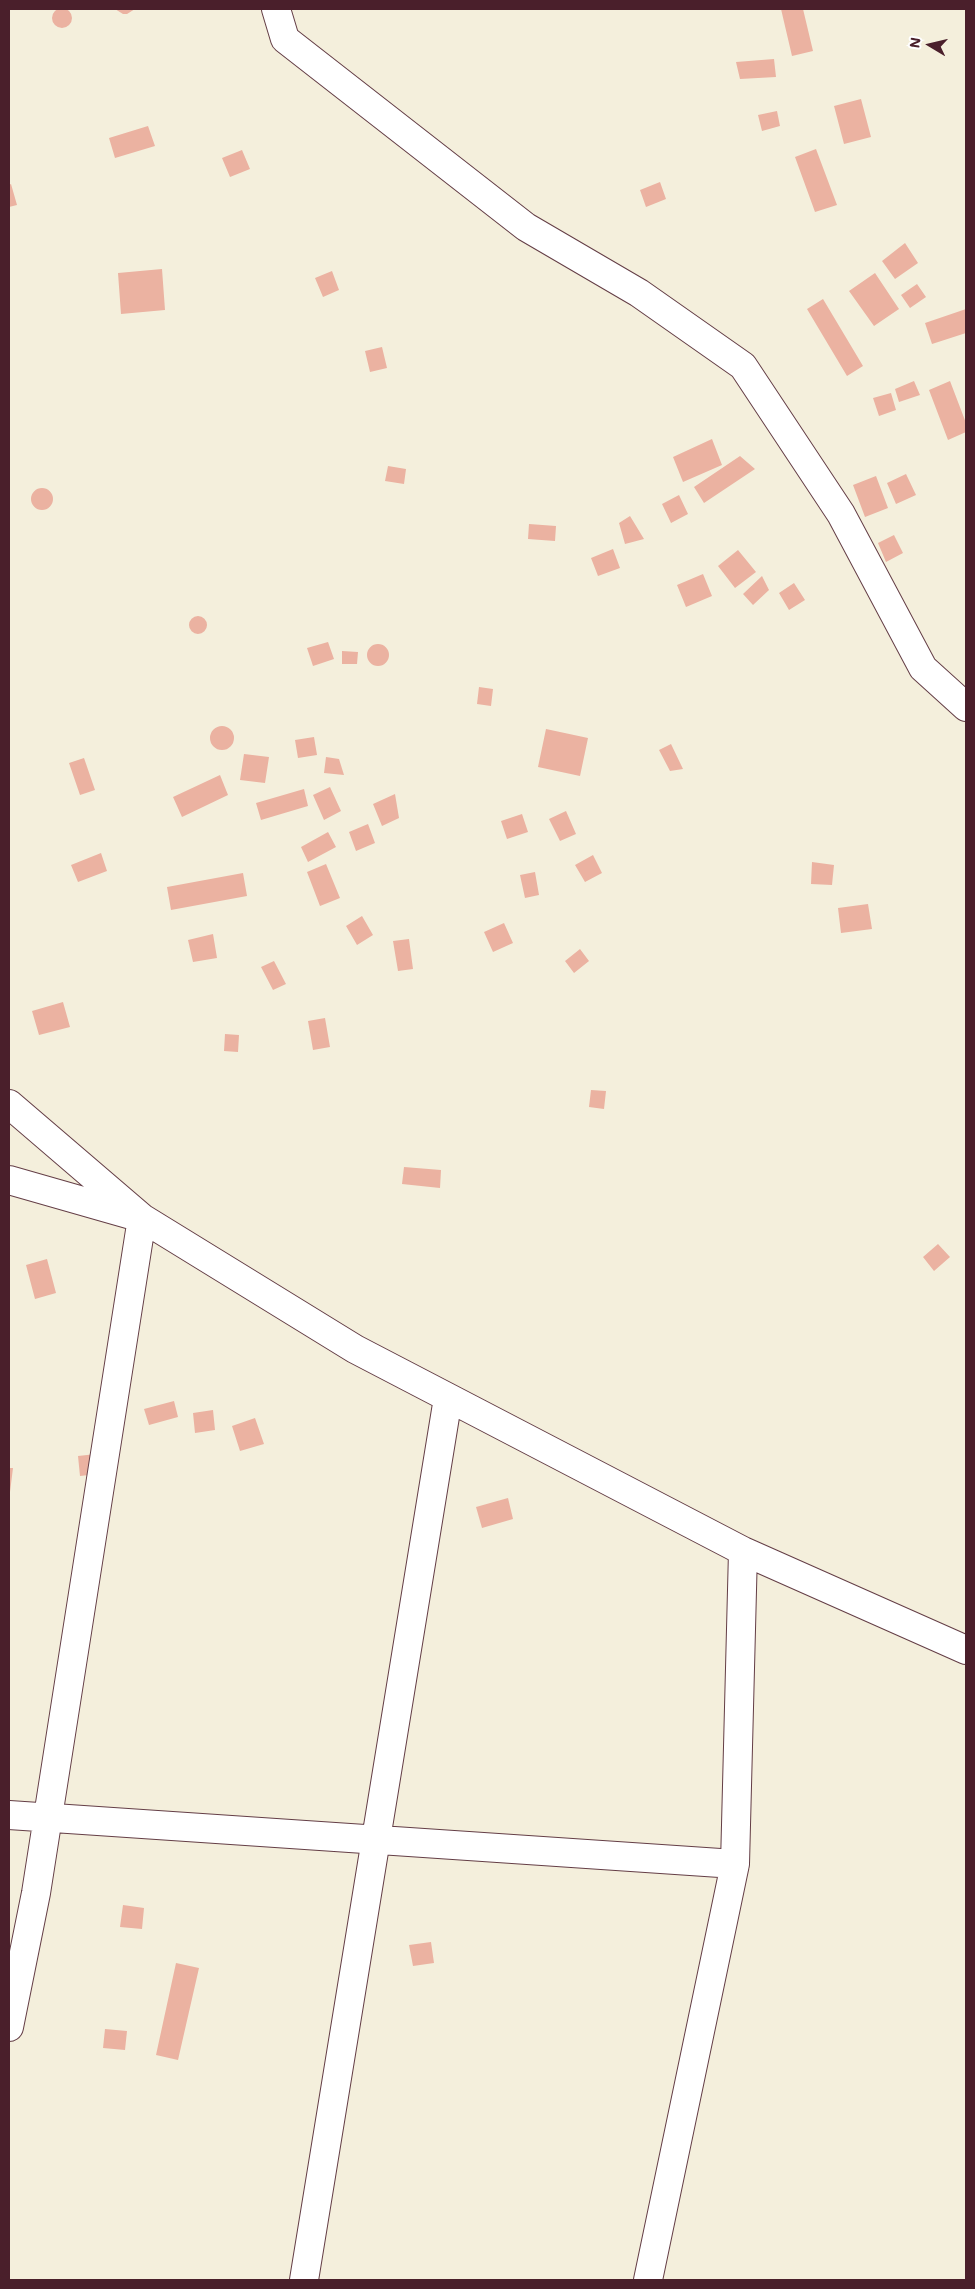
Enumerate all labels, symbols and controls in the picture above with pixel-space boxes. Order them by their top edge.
north arrow [905,20,955,70]
text: N [904,36,925,49]

